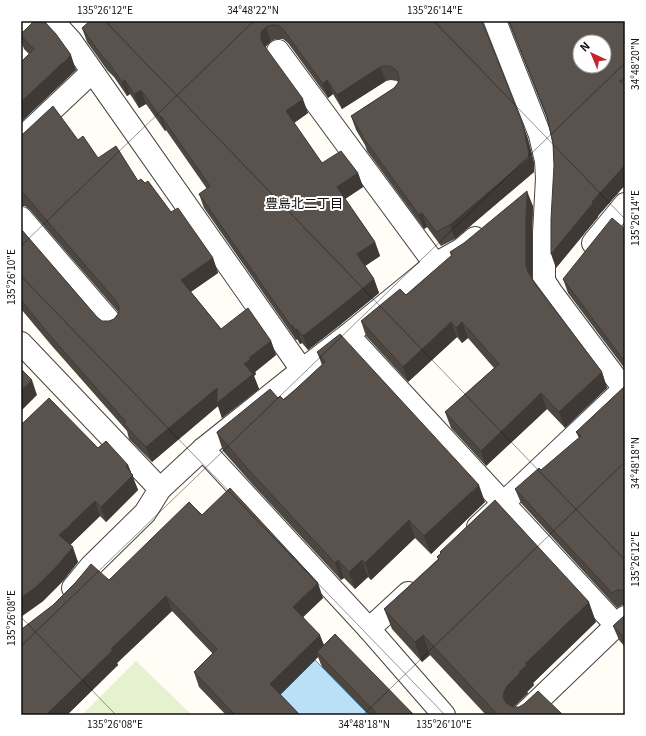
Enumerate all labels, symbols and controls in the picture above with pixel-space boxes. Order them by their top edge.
text: 135°26'12"E [77,2,133,17]
text: 34°48'22"N [227,2,279,17]
text: 135°26'14"E [407,2,463,17]
north arrow [572,34,612,74]
text: N [576,37,593,55]
text: 34°48'20"N [627,38,642,90]
text: 135°26'14"E [627,190,642,246]
district label: 豊島北二丁目 [265,193,343,212]
text: 135°26'10"E [3,249,18,305]
text: 34°48'18"N [627,437,642,489]
text: 135°26'12"E [627,531,642,587]
text: 135°26'08"E [3,590,18,646]
text: 135°26'08"E [87,716,143,731]
text: 34°48'18"N [338,716,390,731]
text: 135°26'10"E [416,716,472,731]

